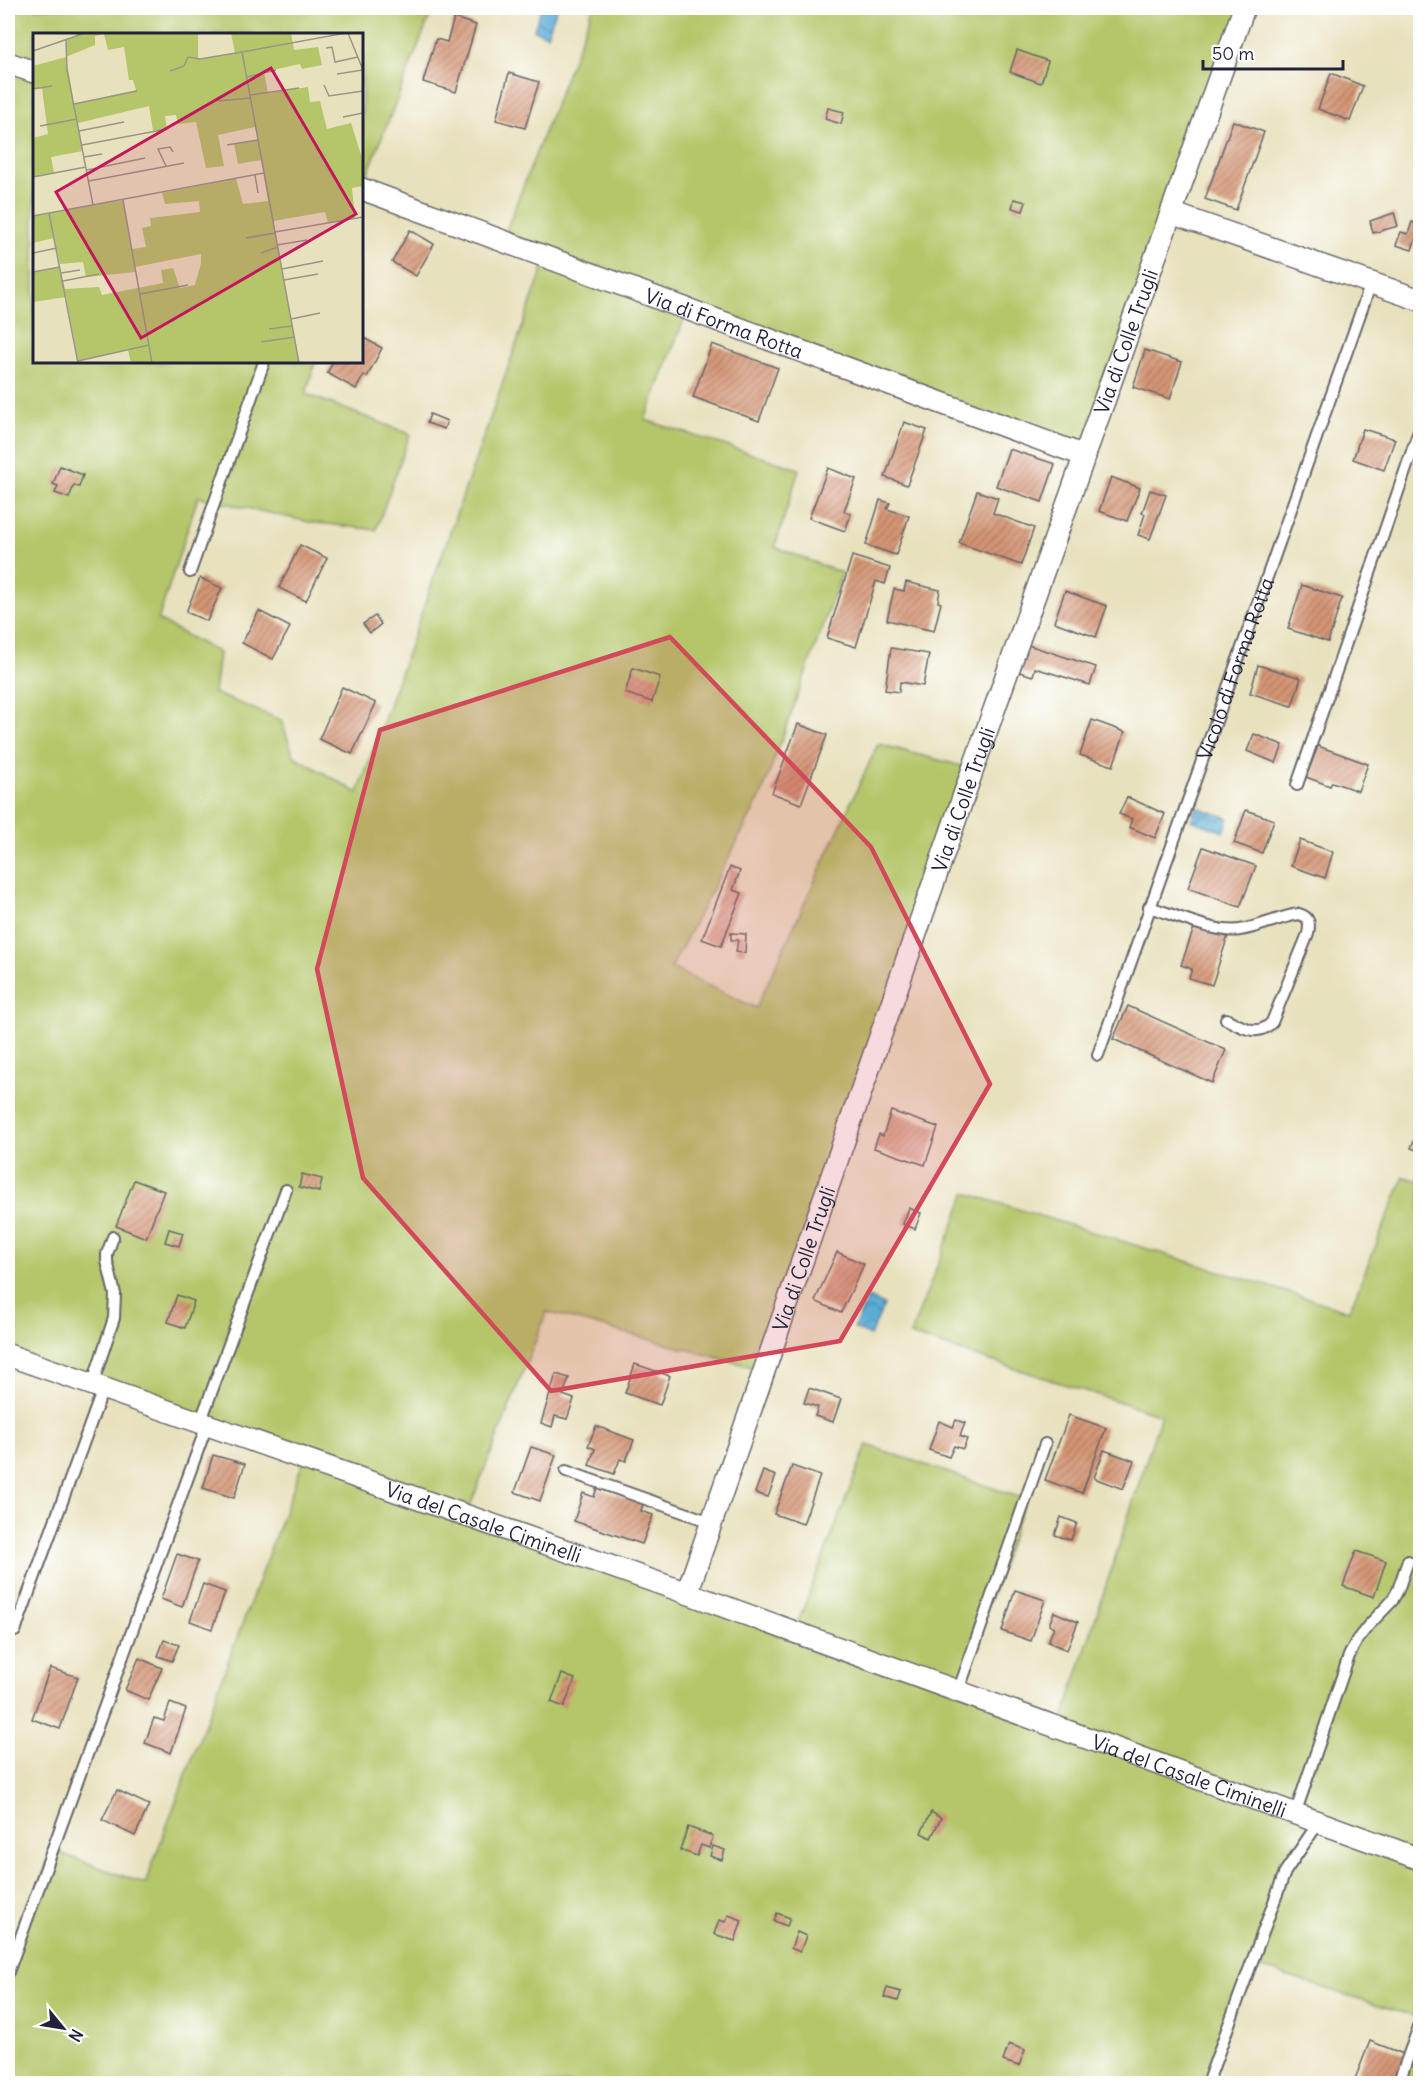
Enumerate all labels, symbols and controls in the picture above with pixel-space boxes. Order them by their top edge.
inset map [33,33,363,363]
scale bar [1203,33,1342,71]
text: 50 m [1212,42,1254,65]
street label: Via di Colle Trugli [1088,266,1162,417]
street label: Via di Forma Rotta [642,282,806,363]
street label: Vicolo di Forma Rotta [1191,574,1278,763]
street label: Via di Colle Trugli [926,724,999,875]
street label: Via di Colle Trugli [766,1183,840,1334]
street label: Via del Casale Ciminelli [383,1476,585,1567]
street label: Via del Casale Ciminelli [1089,1729,1290,1822]
north arrow [33,1998,93,2058]
text: N [65,2026,87,2045]

